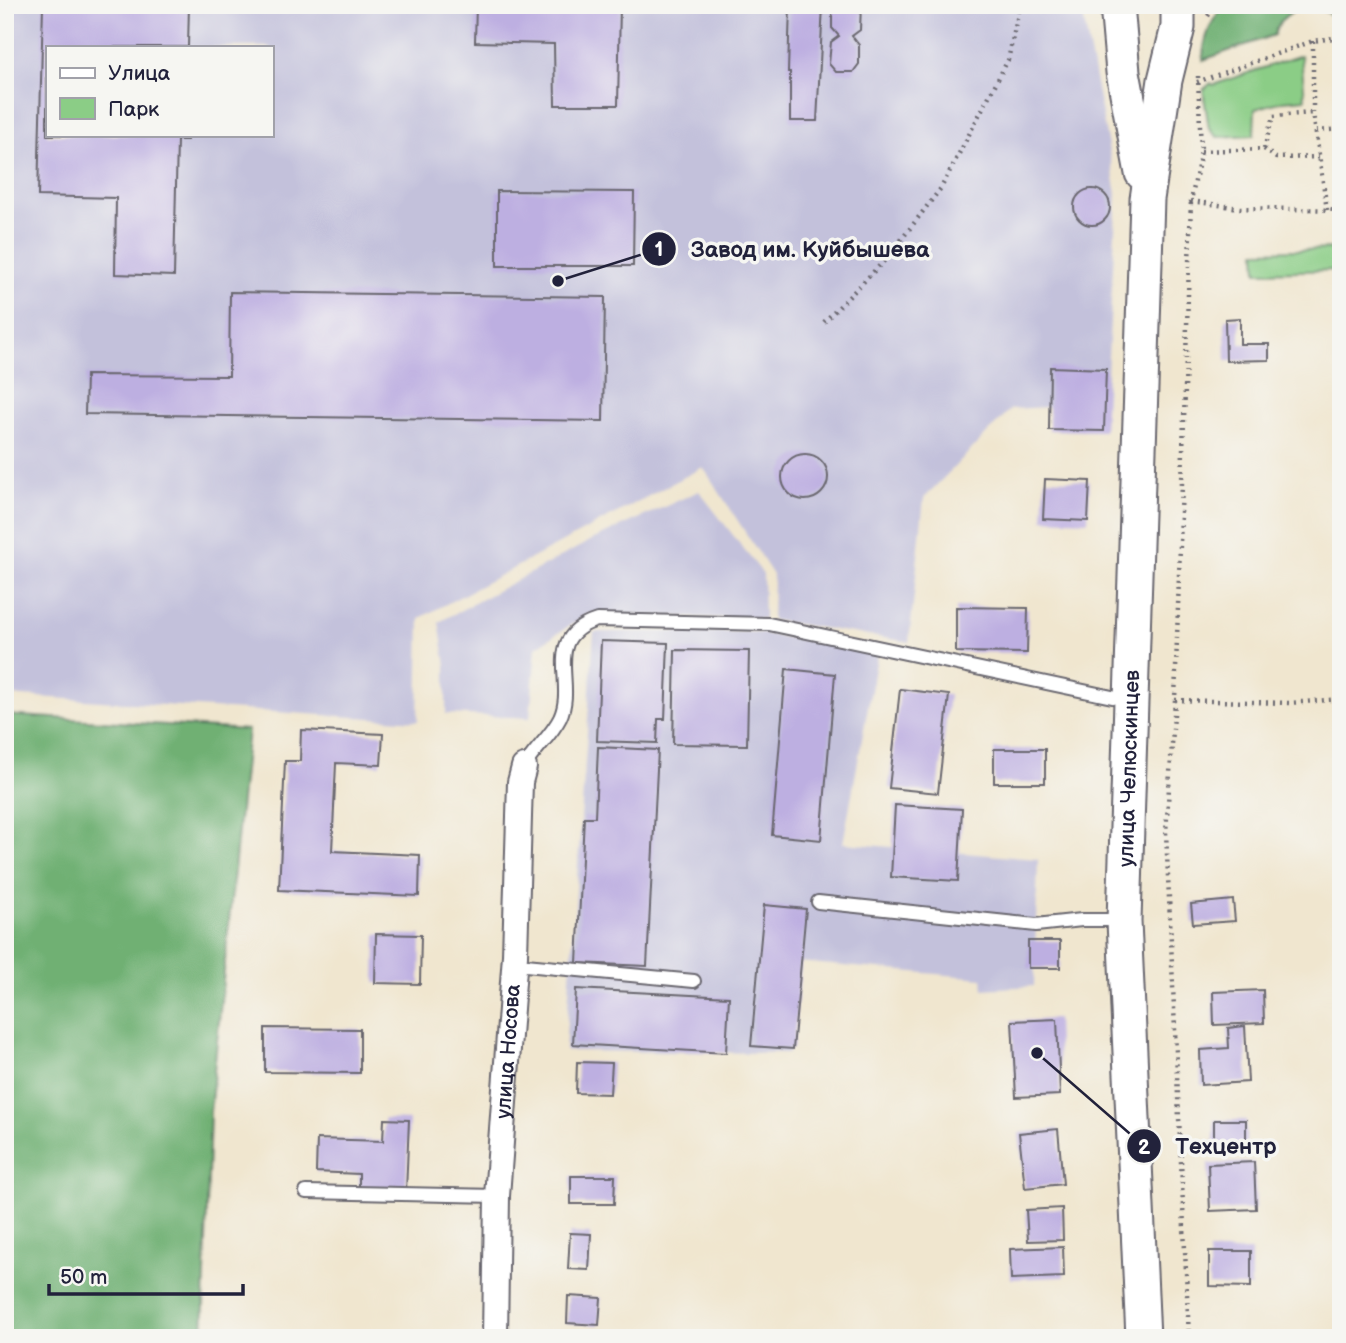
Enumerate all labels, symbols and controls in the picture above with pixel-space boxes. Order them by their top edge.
legend [46,46,273,136]
text: Улица [108,61,171,86]
text: Парк [108,97,159,122]
callout: Завод им. Куйбышева [642,227,943,271]
text: Завод им. Куйбышева [691,236,930,264]
text: 1 [655,237,663,262]
street label: улица Челюскинцев [1113,670,1144,867]
street label: улица Носова [490,983,525,1120]
callout: Техцентр [1126,1124,1291,1168]
text: Техцентр [1175,1133,1277,1161]
text: 2 [1138,1135,1151,1160]
scale bar [49,1252,243,1296]
text: 50 m [60,1265,107,1290]

